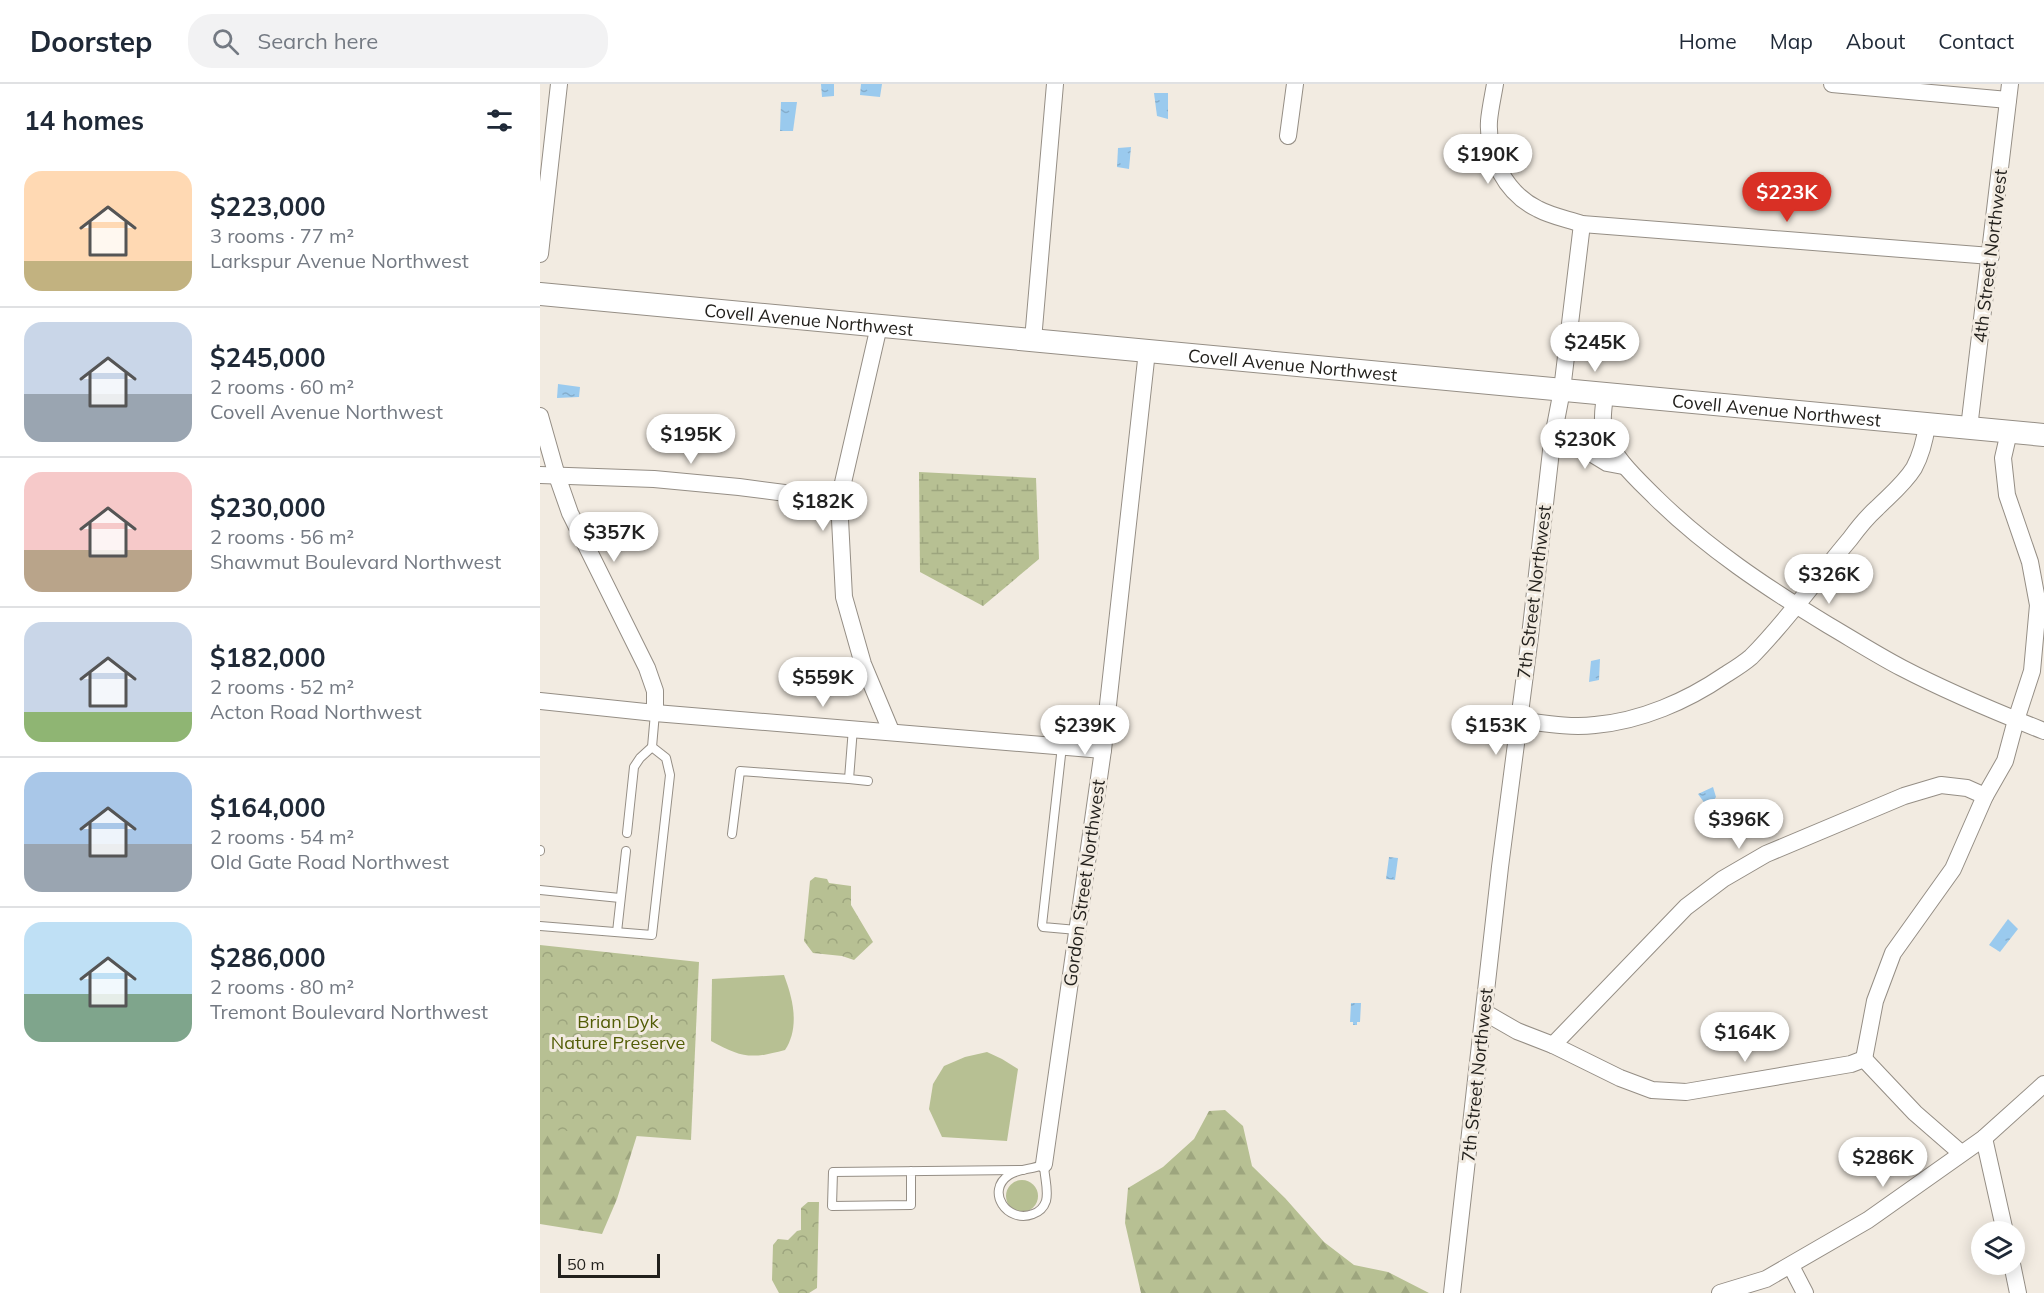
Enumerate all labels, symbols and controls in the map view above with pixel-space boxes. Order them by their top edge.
search box [188,14,608,68]
text: Doorstep [30,24,152,59]
icon: search [209,25,242,58]
text: Search here [257,27,378,55]
text: Home [1679,28,1737,54]
text: Map [1770,28,1813,54]
text: About [1846,28,1905,54]
text: Contact [1938,28,2014,54]
text: 14 homes [24,104,144,137]
icon: filters [483,104,516,137]
pin: $190K [1446,134,1530,185]
text: $190K [1457,141,1519,166]
street label: 4th Street Northwest [1968,168,2012,344]
pin: $223K [1745,172,1829,223]
text: $223K [1756,179,1818,204]
text: $223,000 [210,190,326,223]
icon: home [72,195,144,267]
text: 3 rooms · 77 m² [210,223,354,248]
text: Larkspur Avenue Northwest [210,248,469,273]
street label: Covell Avenue Northwest [703,298,914,340]
pin: $245K [1553,322,1637,373]
text: $245K [1564,329,1626,354]
text: $245,000 [210,341,326,374]
street label: Covell Avenue Northwest [1187,343,1398,386]
icon: home [72,346,144,418]
text: 2 rooms · 60 m² [210,374,354,399]
street label: Covell Avenue Northwest [1671,389,1882,431]
text: Covell Avenue Northwest [210,399,443,424]
pin: $195K [649,414,733,465]
pin: $230K [1543,419,1627,470]
text: $195K [660,421,722,446]
text: $230K [1554,426,1616,451]
pin: $182K [781,481,865,532]
text: $182K [792,488,854,513]
text: $230,000 [210,491,326,524]
icon: home [72,496,144,568]
street label: 7th Street Northwest [1512,504,1556,680]
pin: $357K [572,512,656,563]
text: $357K [583,519,645,544]
text: 2 rooms · 56 m² [210,524,354,549]
text: Shawmut Boulevard Northwest [210,549,501,574]
pin: $326K [1787,554,1871,605]
text: $326K [1798,561,1860,586]
text: $182,000 [210,641,326,674]
icon: home [72,646,144,718]
pin: $559K [781,657,865,708]
text: $559K [792,664,854,689]
text: 2 rooms · 52 m² [210,674,354,699]
text: Acton Road Northwest [210,699,422,724]
pin: $239K [1043,705,1127,756]
pin: $153K [1454,705,1538,756]
text: $239K [1054,712,1116,737]
text: $153K [1465,712,1527,737]
street label: Gordon Street Northwest [1058,778,1110,988]
text: $164,000 [210,791,326,824]
icon: home [72,796,144,868]
pin: $396K [1697,799,1781,850]
text: $396K [1708,806,1770,831]
text: 2 rooms · 54 m² [210,824,354,849]
text: Old Gate Road Northwest [210,849,449,874]
text: $286,000 [210,941,326,974]
icon: home [72,946,144,1018]
text: 2 rooms · 80 m² [210,974,354,999]
street label: 7th Street Northwest [1456,987,1498,1163]
text: Tremont Boulevard Northwest [210,999,488,1024]
park label: Brian Dyk Nature Preserve [551,1010,685,1054]
pin: $164K [1703,1012,1787,1063]
text: $164K [1714,1019,1776,1044]
pin: $286K [1841,1137,1925,1188]
text: $286K [1852,1144,1914,1169]
map controls [1971,1221,2025,1275]
button: layers [1971,1221,2025,1275]
scale bar [558,1251,660,1278]
text: 50 m [567,1254,604,1274]

